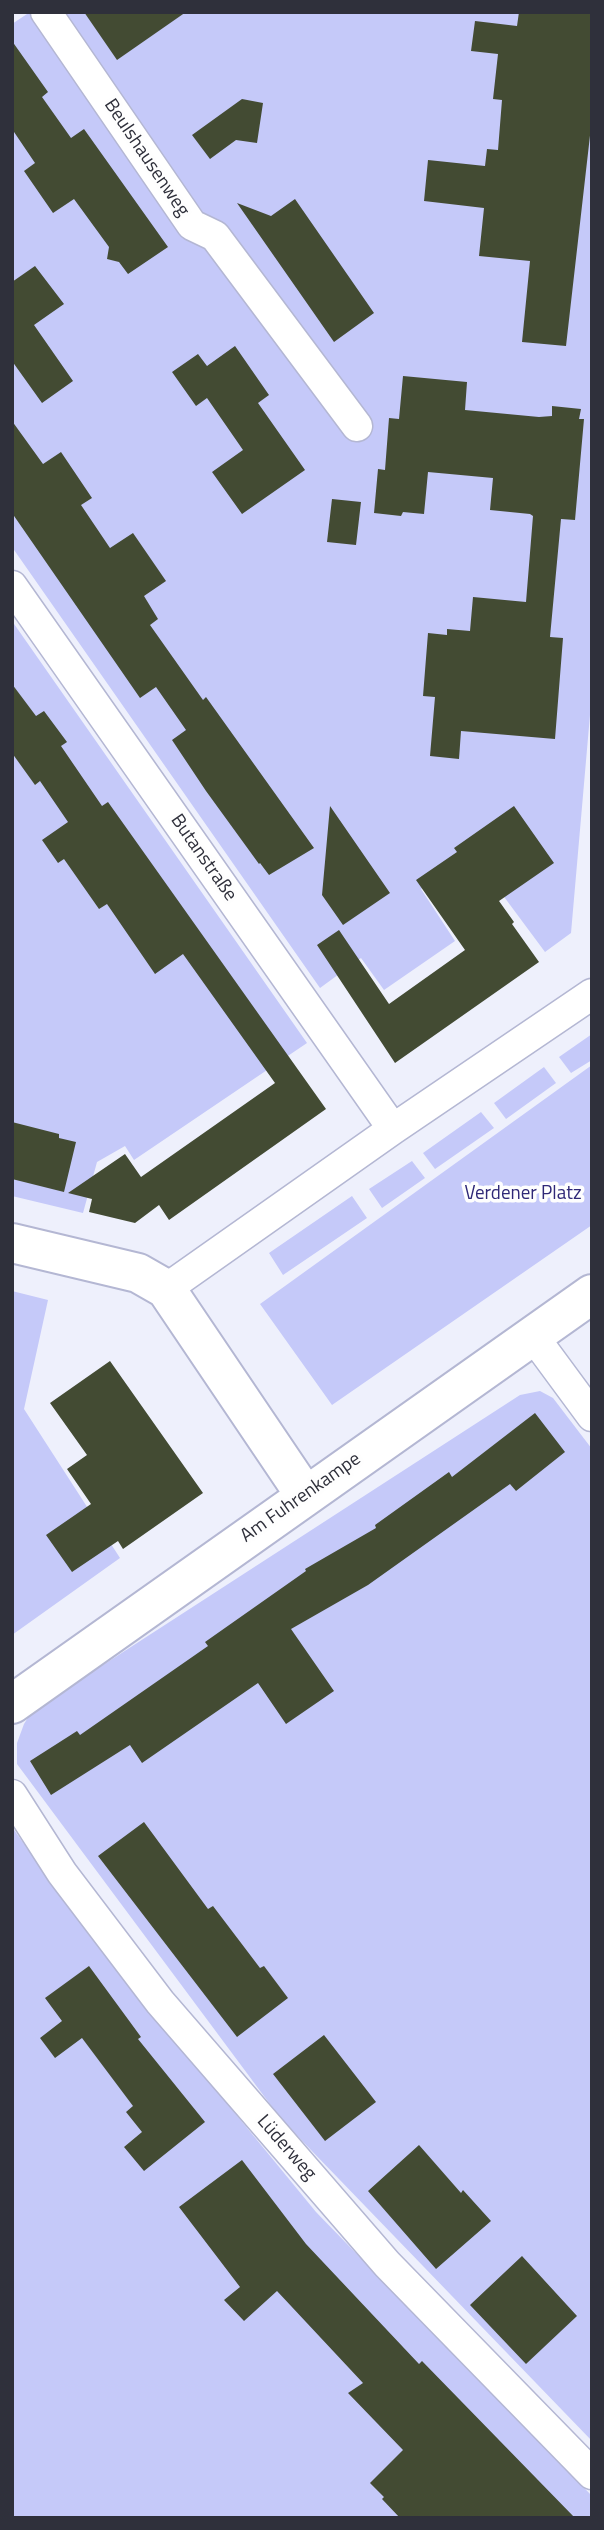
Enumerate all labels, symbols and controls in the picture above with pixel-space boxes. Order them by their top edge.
street label: Beulshausenweg [98,95,194,221]
street label: Butanstraße [165,810,241,906]
park label: Verdener Platz [464,1183,582,1205]
street label: Am Fuhrenkampe [236,1448,366,1548]
street label: Lüderweg [251,2111,321,2185]

